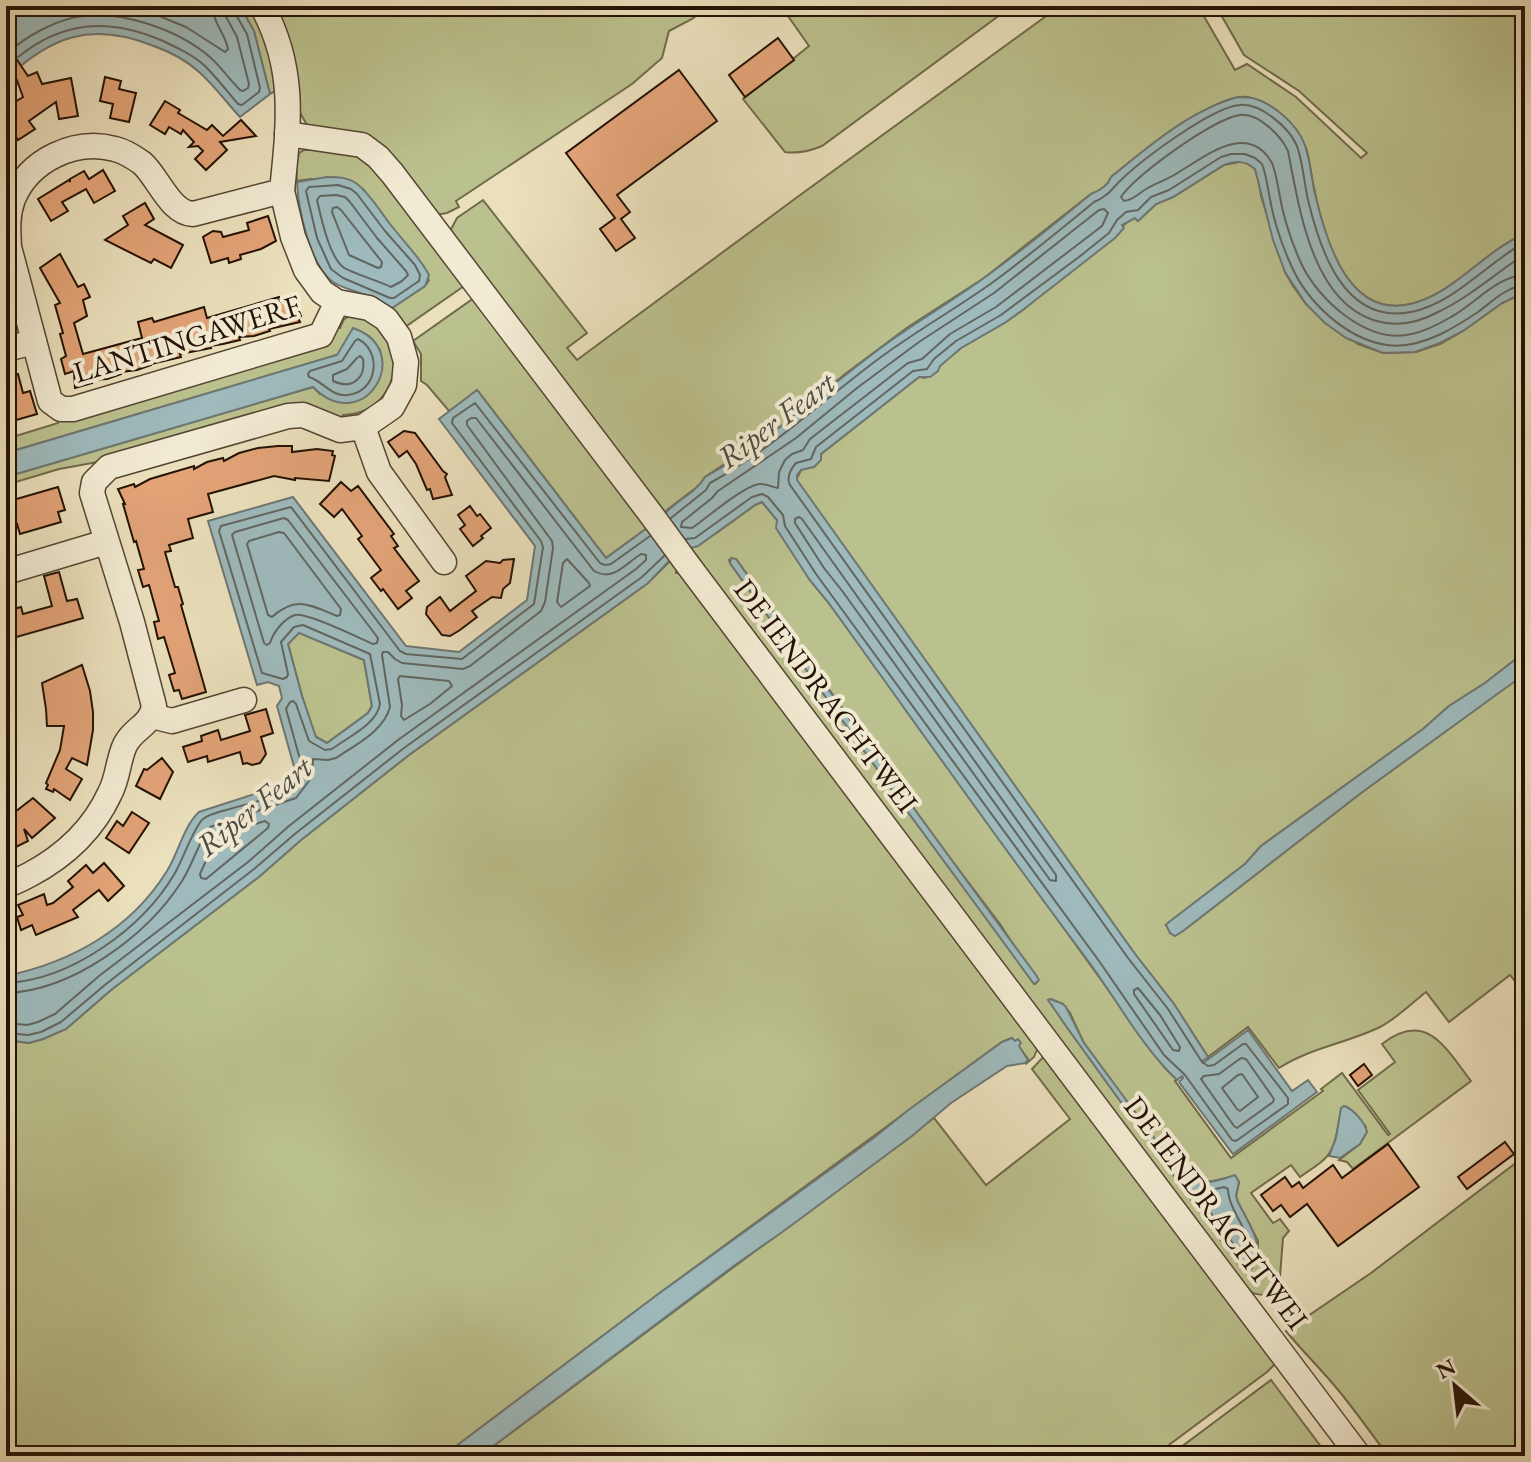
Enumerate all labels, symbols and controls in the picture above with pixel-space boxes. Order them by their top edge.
street label: LANTINGAWERF [68,285,305,392]
water label: Riper Feart [708,361,845,478]
street label: DE IENDRACHTWEI [726,571,927,820]
water label: Riper Feart [187,745,322,866]
street label: DE IENDRACHTWEI [1116,1088,1317,1337]
north arrow [1415,1346,1495,1426]
text: N [1431,1352,1461,1386]

